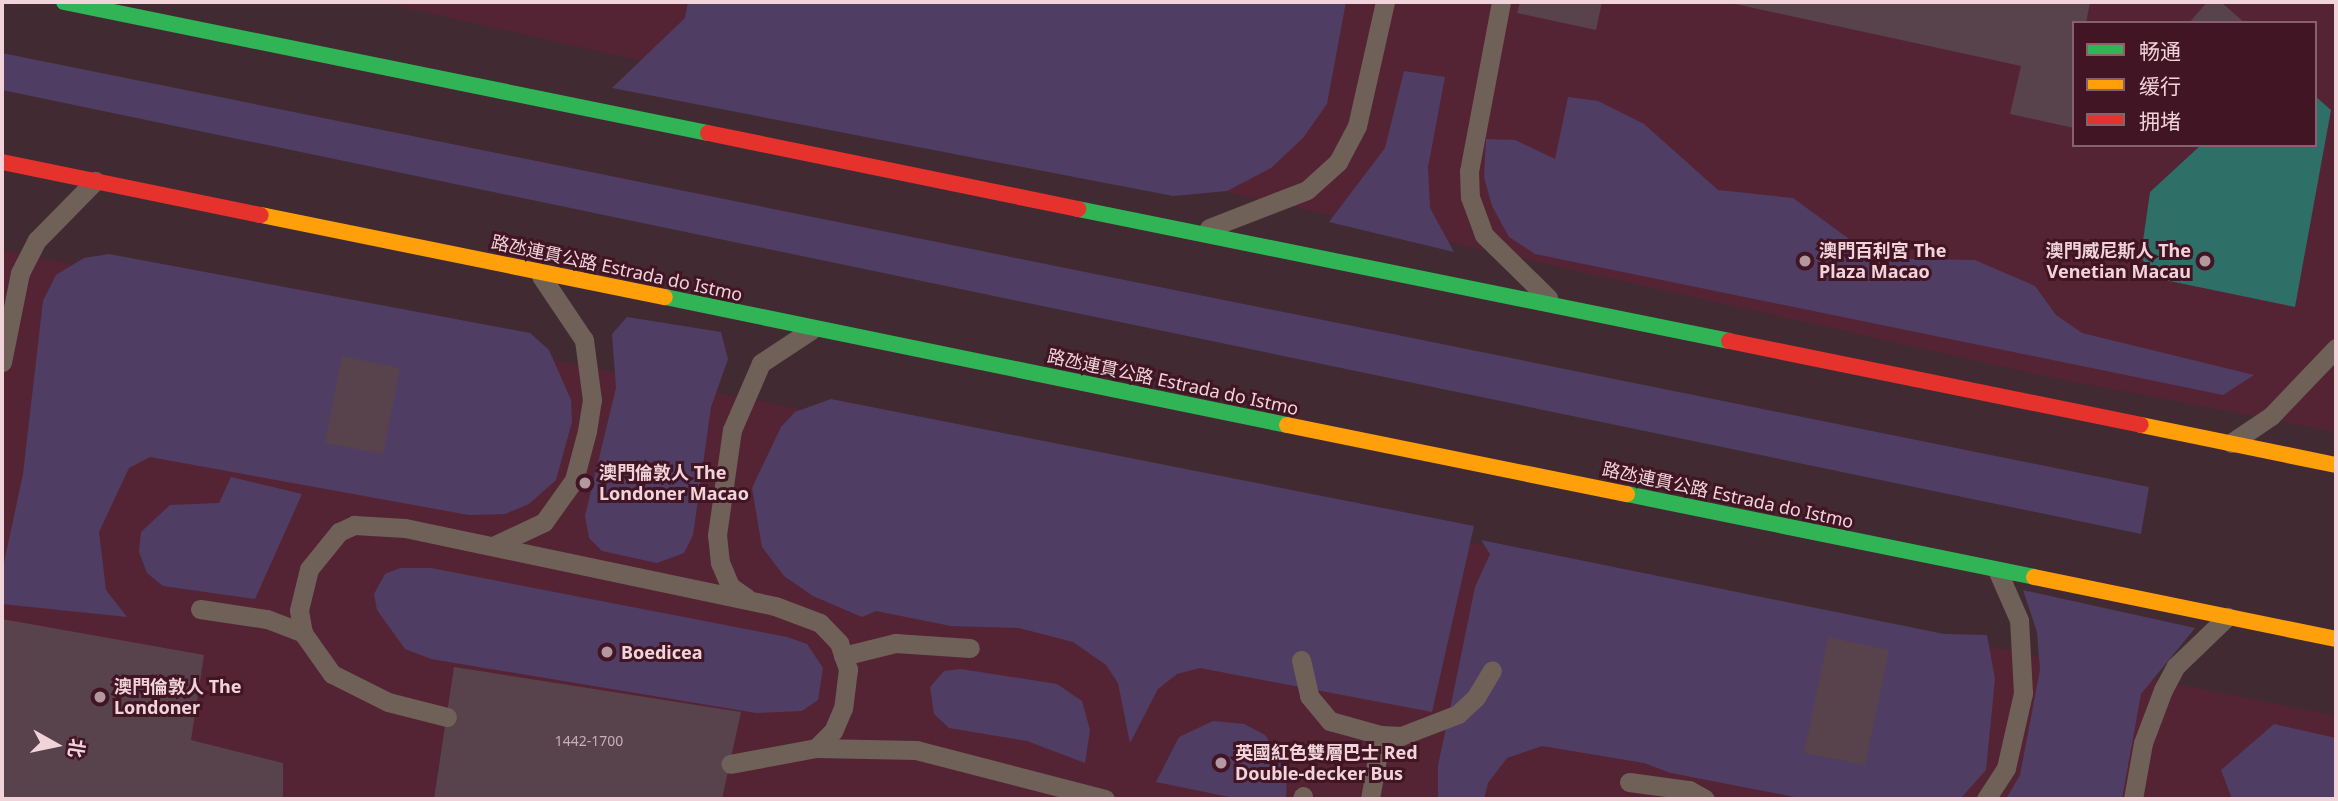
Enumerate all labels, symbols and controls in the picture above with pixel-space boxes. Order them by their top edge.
legend [2072,21,2317,147]
text: 畅通 [2139,37,2181,65]
text: 缓行 [2139,72,2181,100]
text: 拥堵 [2139,107,2181,135]
street label: 路氹連貫公路 Estrada do Istmo [489,231,745,305]
place label: 澳門百利宮 The Plaza Macao [1819,240,1947,282]
place label: 澳門威尼斯人 The Venetian Macau [2045,240,2191,282]
marker: 澳門百利宮 The Plaza Macao [1797,253,1813,269]
marker: 澳門威尼斯人 The Venetian Macau [2197,253,2213,269]
street label: 路氹連貫公路 Estrada do Istmo [1045,345,1301,419]
street label: 路氹連貫公路 Estrada do Istmo [1600,458,1856,532]
place label: 澳門倫敦人 The Londoner Macao [599,462,749,504]
marker: 澳門倫敦人 The Londoner Macao [577,475,593,491]
place label: Boedicea [621,641,703,663]
marker: Boedicea [599,644,615,660]
place label: 澳門倫敦人 The Londoner [114,676,242,718]
marker: 澳門倫敦人 The Londoner [92,689,108,705]
north arrow [21,710,91,780]
house number: 1442-1700 [555,733,623,749]
text: 北 [62,737,91,760]
place label: 英國紅色雙層巴士 Red Double-decker Bus [1235,742,1418,784]
marker: 英國紅色雙層巴士 Red Double-decker Bus [1213,755,1229,771]

